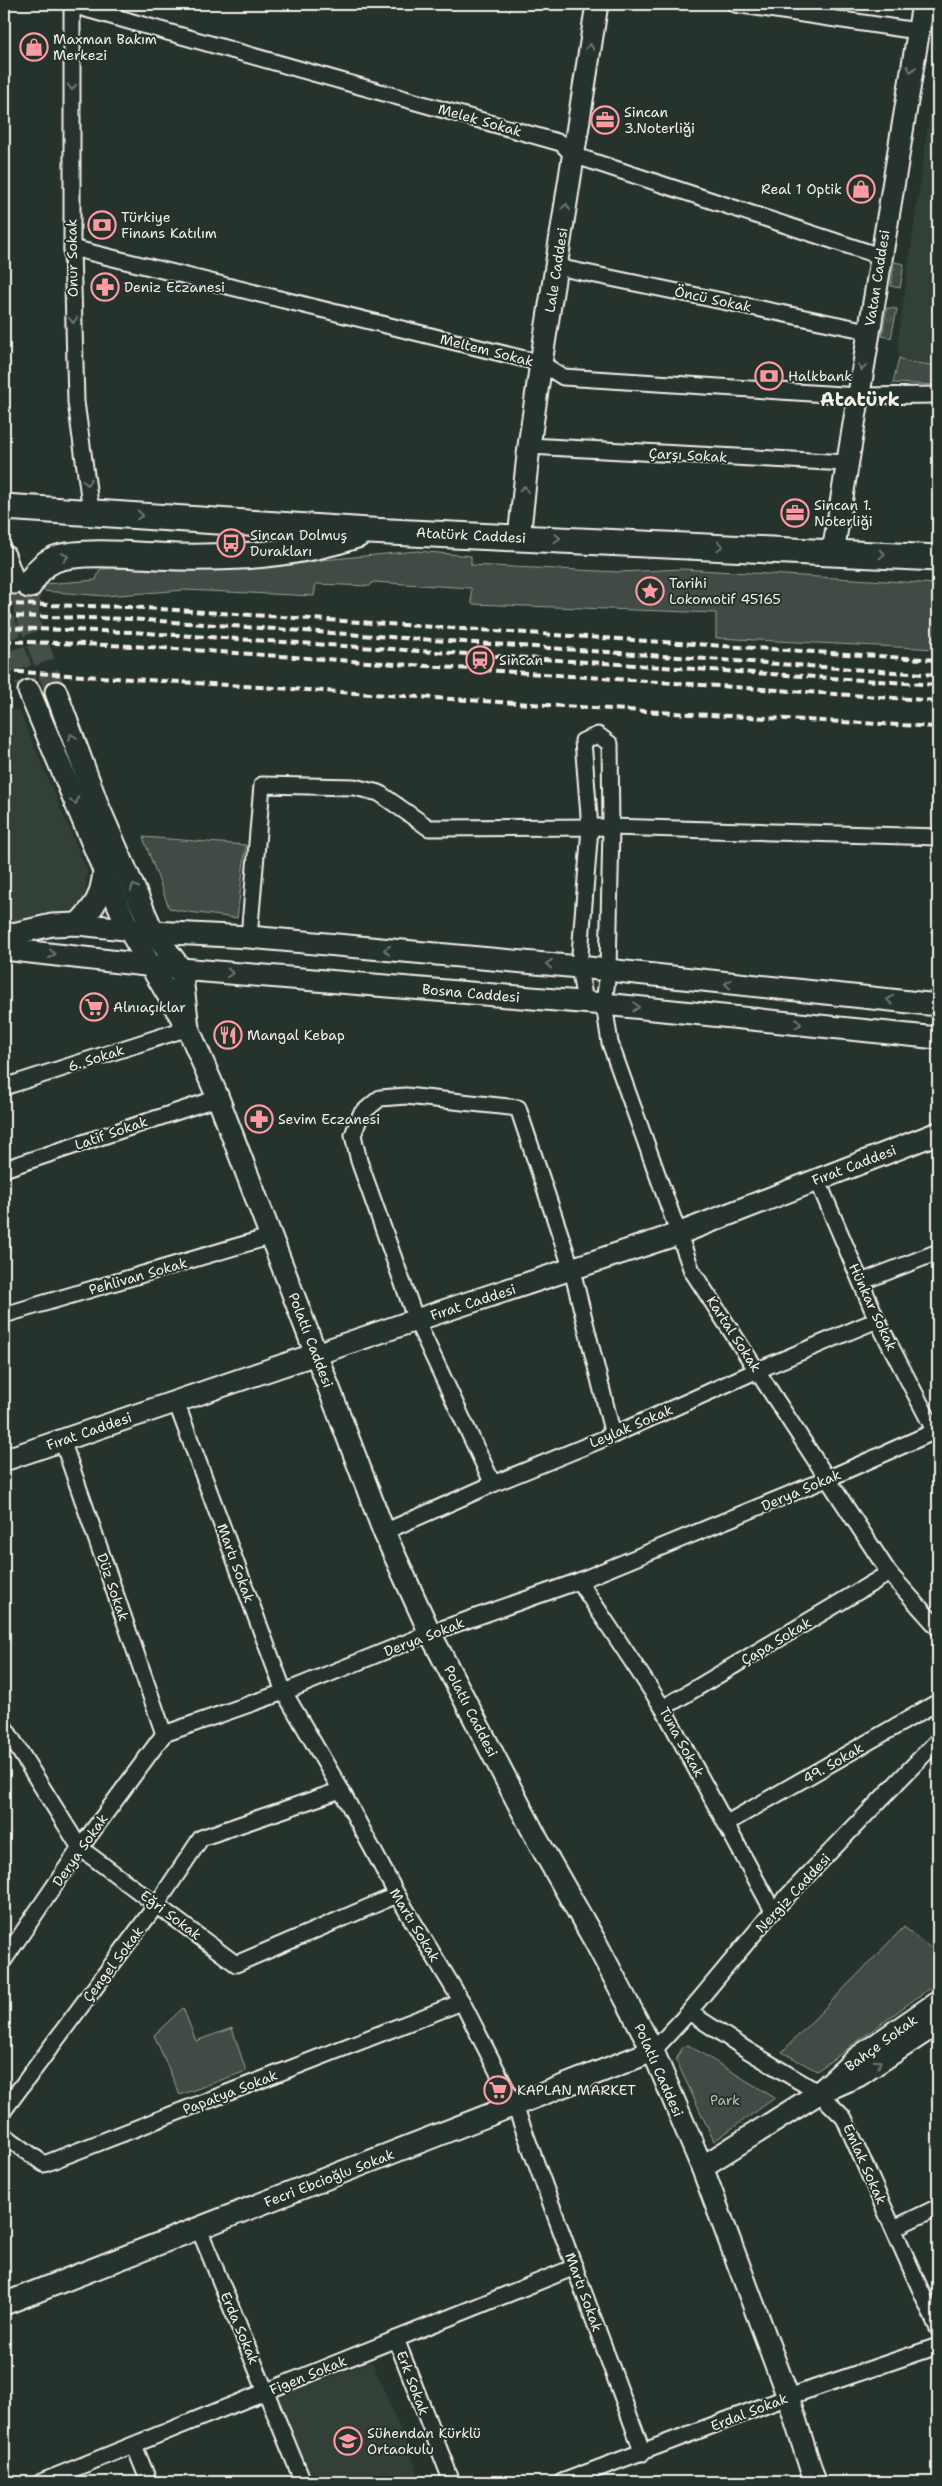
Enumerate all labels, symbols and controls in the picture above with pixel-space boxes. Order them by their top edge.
place label: Maxman Bakım Merkezi [53,30,157,64]
shop icon: Maxman Bakım Merkezi [19,32,49,62]
one-way arrow [585,42,595,51]
one-way arrow [906,65,916,73]
one-way arrow [67,84,77,92]
street label: Melek Sokak [436,99,524,141]
place label: Sincan 3.Noterliği [624,103,695,137]
office icon: Sincan 3.Noterliği [590,105,620,135]
shop icon: Real 1 Optik [846,174,876,204]
place label: Real 1 Optik [761,180,842,198]
one-way arrow [560,203,571,211]
place label: Türkiye Finans Katılım [121,208,217,242]
bank icon: Türkiye Finans Katılım [87,210,117,240]
street label: Onur Sokak [62,219,82,297]
street label: Lale Caddesi [540,226,572,314]
street label: Vatan Caddesi [860,228,894,328]
pharmacy icon: Deniz Eczanesi [90,272,120,302]
place label: Deniz Eczanesi [124,278,225,296]
street label: Öncü Sokak [673,282,753,316]
one-way arrow [68,316,79,324]
street label: Meltem Sokak [438,330,536,370]
bank icon: Halkbank [754,361,784,391]
one-way arrow [858,363,868,372]
place label: Halkbank [788,367,852,385]
district label: Atatürk [820,387,900,412]
street label: Çarşı Sokak [648,444,728,466]
one-way arrow [81,478,92,486]
one-way arrow [518,485,529,493]
place label: Sincan 1. Noterliği [814,496,873,530]
office icon: Sincan 1. Noterliği [780,498,810,528]
one-way arrow [136,509,144,520]
street label: Atatürk Caddesi [416,523,526,547]
place label: Sincan Dolmuş Durakları [250,526,348,560]
bus stop icon: Sincan Dolmuş Durakları [216,528,246,558]
one-way arrow [554,533,562,544]
one-way arrow [716,541,724,552]
one-way arrow [878,549,886,560]
one-way arrow [61,552,69,563]
place label: Tarihi Lokomotif 45165 [669,574,781,608]
place icon: Tarihi Lokomotif 45165 [635,576,665,606]
station icon: Sincan [465,645,495,675]
place label: Sincan [499,651,544,669]
one-way arrow [68,733,78,742]
one-way arrow [68,796,79,805]
one-way arrow [129,883,140,892]
one-way arrow [383,944,391,955]
one-way arrow [49,948,57,959]
one-way arrow [545,959,553,970]
one-way arrow [226,967,234,978]
one-way arrow [724,978,732,989]
street label: Bosna Caddesi [421,980,521,1006]
supermarket icon: Alnıaçıklar [79,992,109,1022]
one-way arrow [885,995,893,1006]
place label: Alnıaçıklar [113,998,186,1016]
one-way arrow [632,1001,640,1012]
one-way arrow [794,1018,802,1029]
restaurant icon: Mangal Kebap [213,1020,243,1050]
place label: Mangal Kebap [247,1026,345,1044]
street label: 6. Sokak [66,1040,126,1076]
pharmacy icon: Sevim Eczanesi [244,1104,274,1134]
place label: Sevim Eczanesi [278,1110,380,1128]
street label: Latif Sokak [72,1112,150,1154]
street label: Fırat Caddesi [809,1141,899,1189]
street label: Pehlivan Sokak [87,1253,189,1299]
street label: Hünkar Sokak [845,1260,901,1354]
street label: Fırat Caddesi [428,1280,518,1324]
street label: Polatlı Caddesi [285,1290,337,1390]
street label: Kartal Sokak [703,1293,765,1375]
street label: Leylak Sokak [586,1400,676,1452]
street label: Fırat Caddesi [44,1408,134,1454]
street label: Derya Sokak [759,1465,843,1515]
street label: Martı Sokak [213,1521,259,1605]
street label: Düz Sokak [93,1551,133,1623]
street label: Derya Sokak [381,1613,467,1661]
street label: Çapa Sokak [738,1613,814,1669]
street label: Polatlı Caddesi [440,1662,502,1760]
street label: Tuna Sokak [655,1704,709,1780]
street label: 49. Sokak [799,1738,867,1788]
street label: Derya Sokak [48,1810,112,1890]
street label: Nergiz Caddesi [752,1849,834,1937]
street label: Martı Sokak [386,1885,444,1965]
street label: Eğri Sokak [137,1886,205,1944]
street label: Çengel Sokak [79,1923,147,2005]
street label: Bahçe Sokak [841,2011,921,2075]
street label: Polatlı Caddesi [630,2020,688,2120]
one-way arrow [872,2060,881,2070]
street label: Papatya Sokak [180,2066,280,2118]
supermarket icon: KAPLAN MARKET [483,2075,513,2105]
place label: KAPLAN MARKET [517,2081,636,2099]
park label: Park [710,2091,740,2109]
street label: Emlak Sokak [839,2121,891,2207]
street label: Fecri Ebcioğlu Sokak [261,2145,397,2211]
street label: Martı Sokak [561,2250,607,2334]
street label: Erda Sokak [217,2289,263,2367]
street label: Erk Sokak [393,2348,433,2418]
street label: Figen Sokak [267,2351,349,2399]
street label: Erdal Sokak [708,2389,790,2435]
place label: Sühendan Kürklü Ortaokulu [367,2424,481,2458]
school or university icon: Sühendan Kürklü Ortaokulu [333,2426,363,2456]

